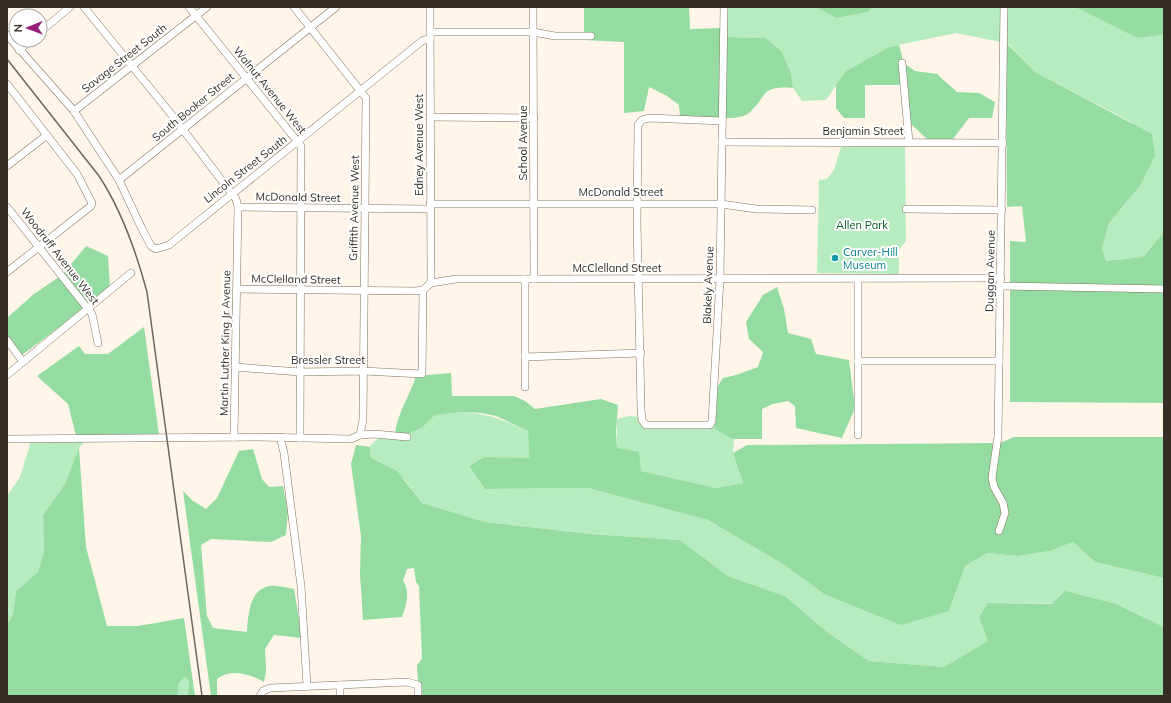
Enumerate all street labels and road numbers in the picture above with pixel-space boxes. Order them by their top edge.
street label: Savage Street South [79,20,169,96]
street label: Walnut Avenue West [230,43,310,137]
street label: South Booker Street [149,70,237,144]
street label: Edney Avenue West [412,94,426,196]
street label: School Avenue [516,105,530,181]
street label: Benjamin Street [822,124,904,138]
street label: Lincoln Street South [201,132,289,206]
street label: Griffith Avenue West [346,155,362,261]
street label: McDonald Street [579,185,664,199]
street label: McDonald Street [255,189,341,205]
street label: Woodruff Avenue West [18,205,102,307]
street label: Duggan Avenue [982,230,998,312]
street label: Blakely Avenue [700,246,716,324]
street label: McClelland Street [572,261,662,275]
street label: Martin Luther King Jr Avenue [217,270,233,416]
street label: McClelland Street [251,271,341,287]
street label: Bressler Street [291,353,365,367]

